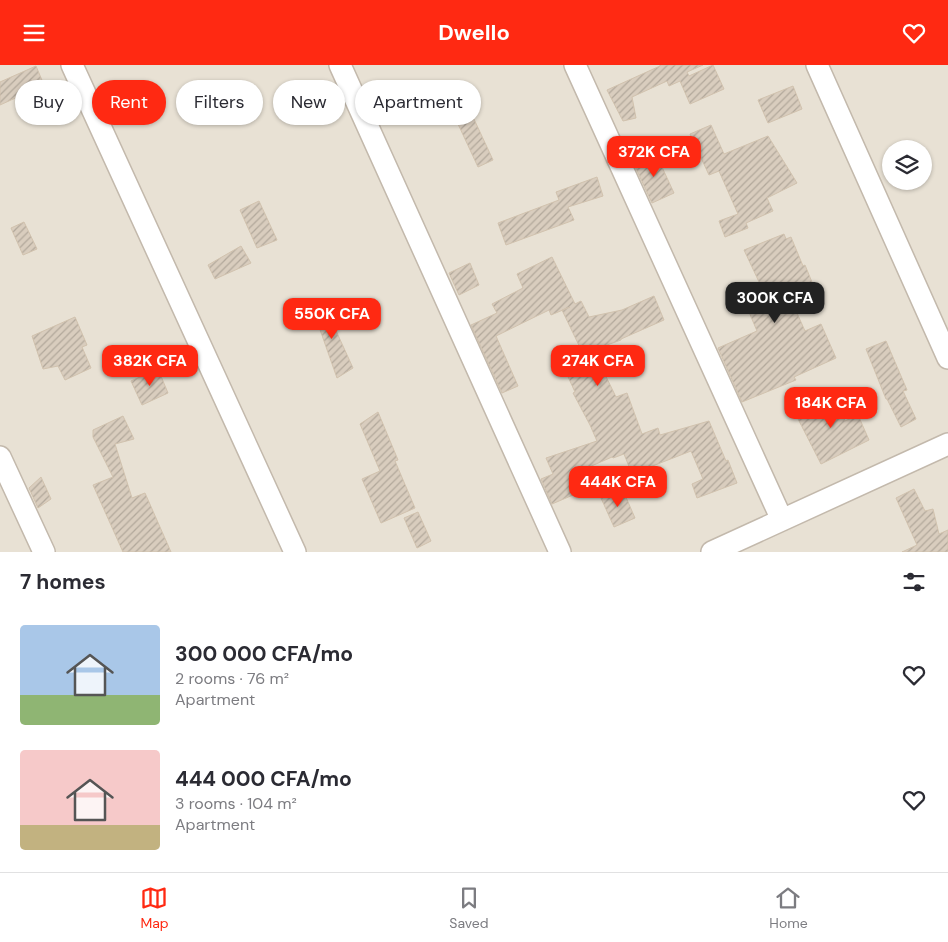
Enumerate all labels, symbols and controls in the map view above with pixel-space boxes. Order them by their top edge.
text: Dwello [438,18,510,47]
icon: menu [20,19,48,47]
icon: heart [900,19,928,47]
chip: Buy [15,80,82,125]
chip: Rent [92,80,166,125]
chip: Filters [176,80,263,125]
chip: New [273,80,345,125]
chip: Apartment [355,80,481,125]
pin: 372K CFA [602,135,706,178]
map controls [882,140,932,190]
button: layers [882,140,932,190]
text: 372K CFA [618,141,690,162]
pin: 300K CFA [723,281,827,324]
text: 300K CFA [736,287,814,308]
pin: 550K CFA [280,297,384,340]
text: 550K CFA [294,303,370,324]
pin: 382K CFA [98,345,202,387]
pin: 274K CFA [546,345,650,387]
text: 382K CFA [113,350,187,371]
text: 274K CFA [562,350,634,371]
pin: 184K CFA [779,387,883,429]
text: 184K CFA [795,392,867,413]
pin: 444K CFA [566,465,670,508]
text: 444K CFA [580,471,656,492]
text: 7 homes [20,568,106,596]
icon: filters [900,568,928,596]
text: 300 000 CFA/mo [175,640,353,668]
icon: home [60,645,120,705]
icon: heart [900,661,928,689]
text: 2 rooms · 76 m² [175,668,289,689]
text: Apartment [175,689,255,710]
text: 444 000 CFA/mo [175,765,352,793]
icon: home [60,770,120,830]
icon: heart [900,786,928,814]
text: 3 rooms · 104 m² [175,793,297,814]
text: Apartment [175,814,255,835]
tab: Map [140,884,169,932]
tab: Saved [449,884,489,932]
tab: Home [769,884,808,932]

